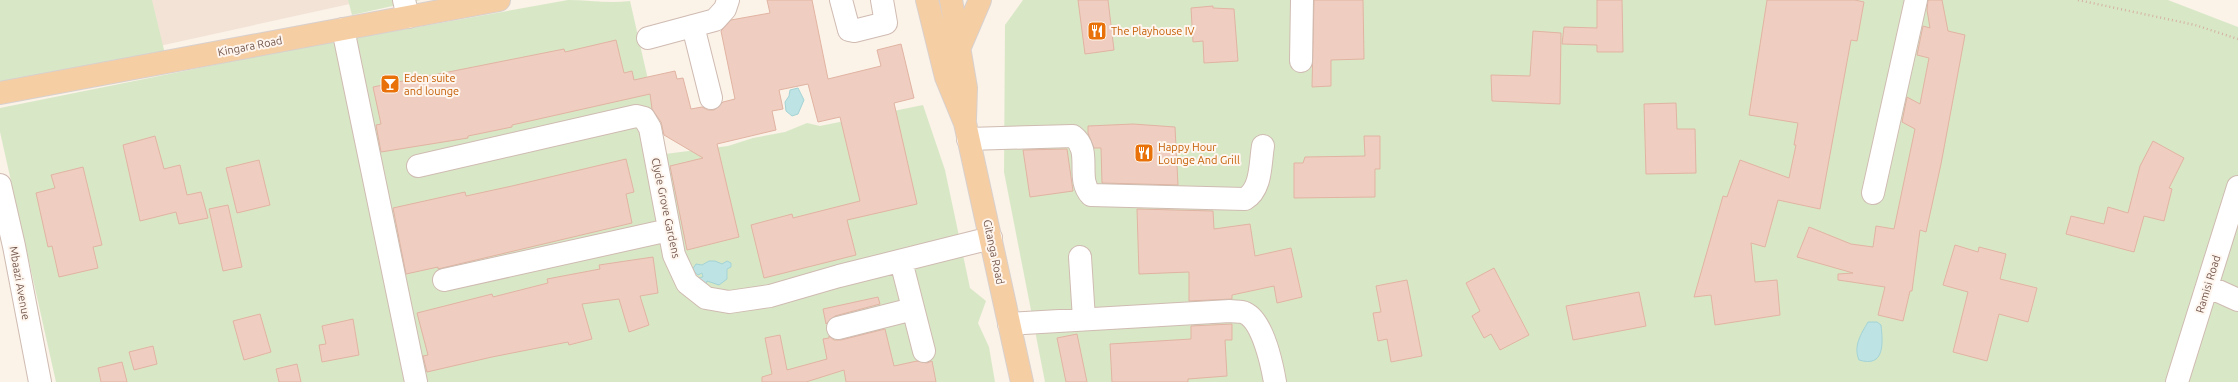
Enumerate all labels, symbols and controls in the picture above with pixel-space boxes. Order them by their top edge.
restaurant icon: The Playhouse IV [1086,20,1108,42]
place label: The Playhouse IV [1111,25,1195,37]
street label: Kingara Road [217,34,283,58]
place label: Eden suite and lounge [404,72,459,97]
bar icon: Eden suite and lounge [379,73,401,95]
place label: Happy Hour Lounge And Grill [1158,141,1240,166]
restaurant icon: Happy Hour Lounge And Grill [1133,142,1155,164]
street label: Clyde Grove Gardens [649,157,683,260]
street label: Gitanga Road [981,218,1007,286]
street label: Mbaazi Avenue [8,245,32,321]
street label: Ramisi Road [2193,254,2223,314]

